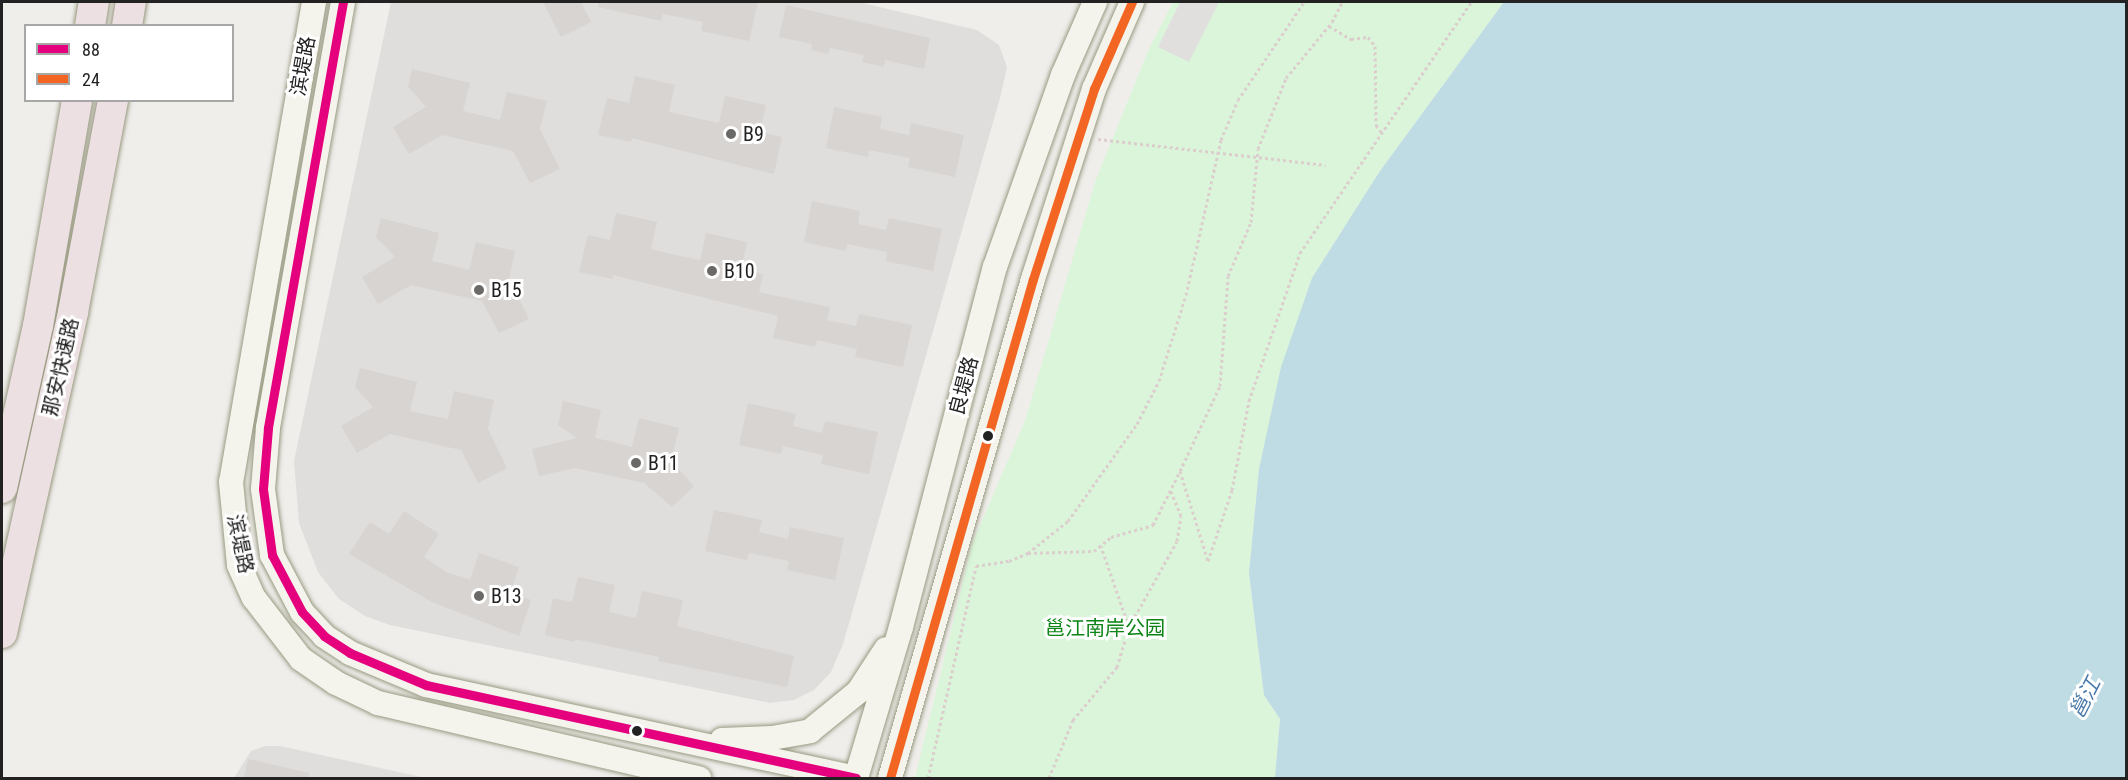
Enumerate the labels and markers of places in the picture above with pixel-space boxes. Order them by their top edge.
place label: B9 [743,122,764,146]
marker: B9 [724,127,738,141]
place label: B10 [724,259,755,283]
marker: B10 [705,264,719,278]
place label: B15 [491,278,522,302]
marker: B15 [472,283,486,297]
unlabelled marker [982,430,994,442]
place label: B11 [648,451,679,475]
marker: B11 [629,456,643,470]
place label: B13 [491,584,522,608]
marker: B13 [472,589,486,603]
unlabelled marker [631,725,643,737]

